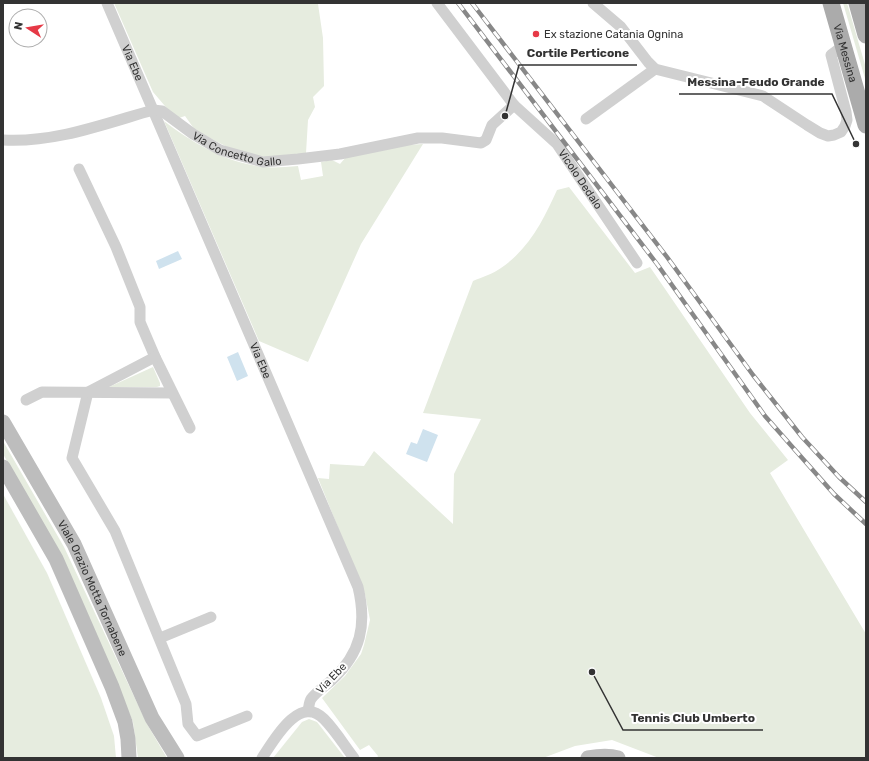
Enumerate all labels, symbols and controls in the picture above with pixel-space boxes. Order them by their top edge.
north arrow [8,8,48,48]
text: N [12,21,26,31]
street label: Via Messina [830,22,859,84]
place label: Ex stazione Catania Ognina [544,28,683,41]
marker: Ex stazione Catania Ognina [531,29,541,39]
callout: Cortile Perticone [519,41,637,65]
street label: Via Ebe [119,43,146,83]
text: Cortile Perticone [527,46,629,60]
callout: Messina-Feudo Grande [679,70,832,94]
text: Messina-Feudo Grande [687,75,825,89]
street label: Via Concetto Gallo [190,129,282,169]
street label: Vicolo Dedalo [555,147,605,212]
street label: Via Ebe [247,341,274,381]
street label: Viale Orazio Motta Tornabene [55,518,129,658]
street label: Via Ebe [313,660,349,697]
callout: Tennis Club Umberto [623,706,763,730]
text: Tennis Club Umberto [631,711,755,725]

